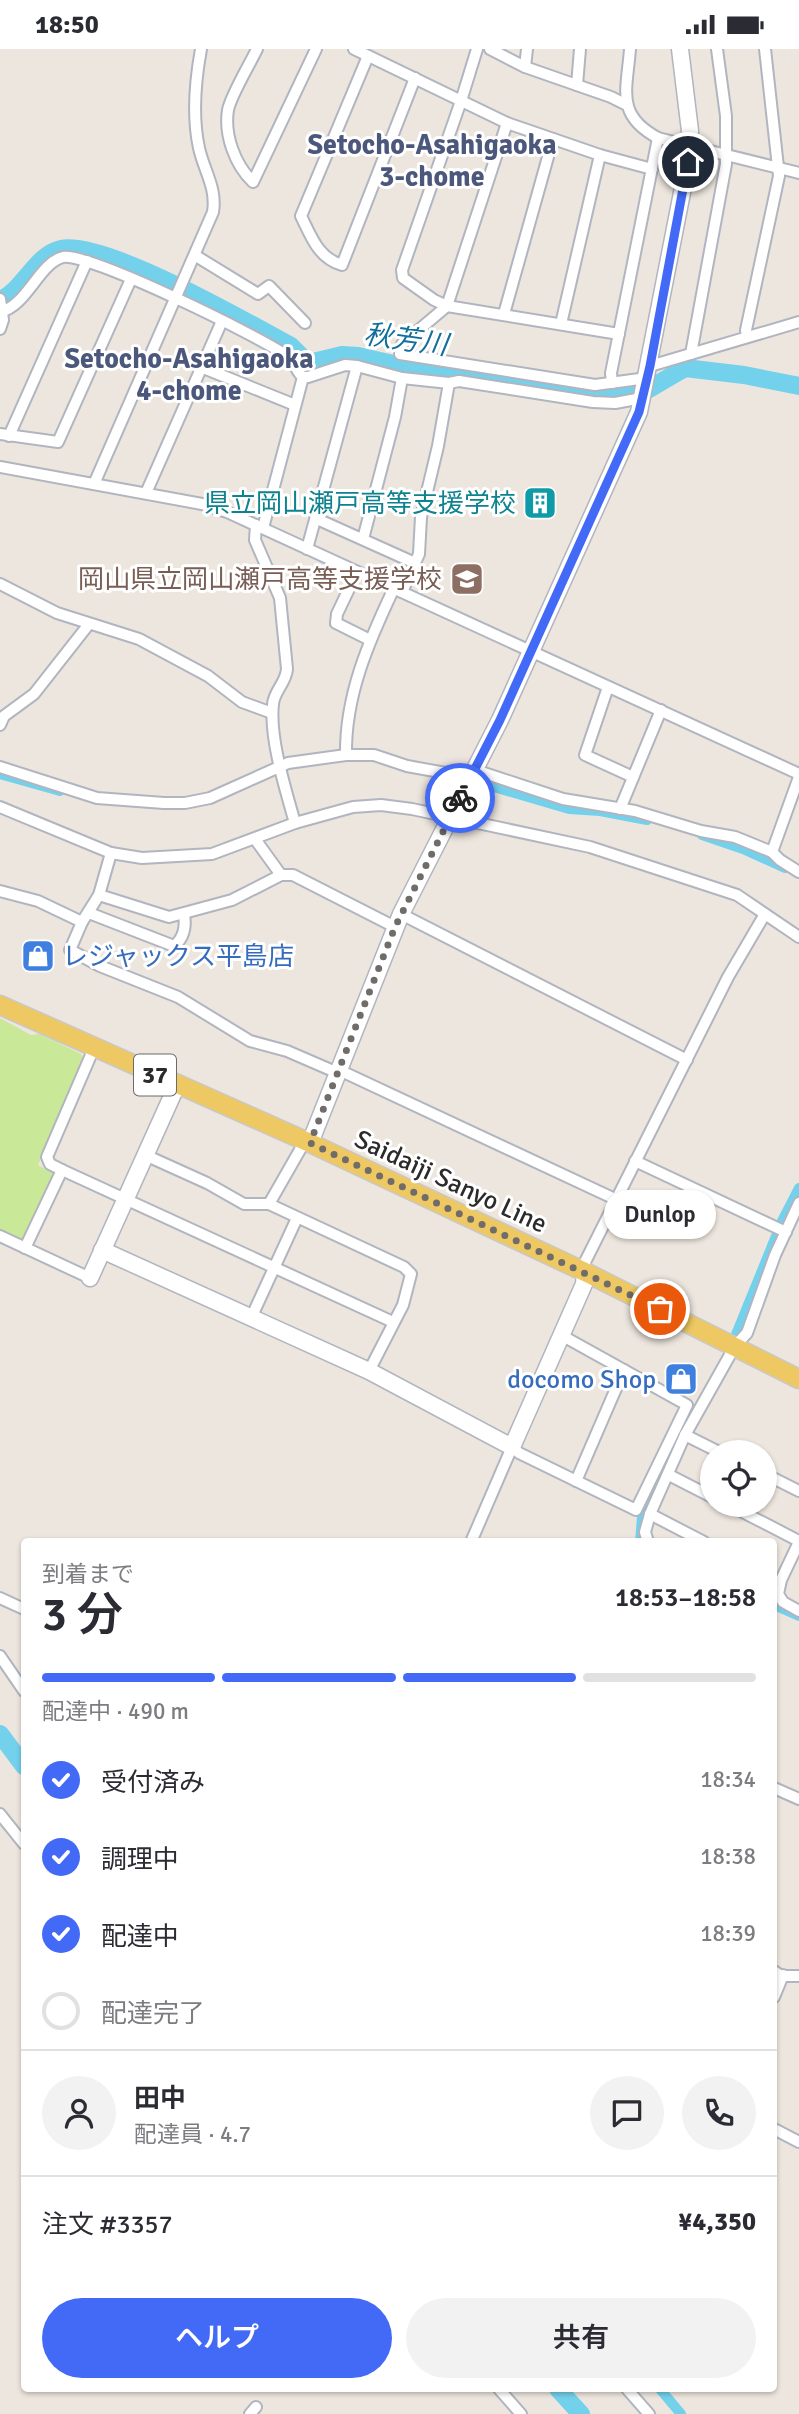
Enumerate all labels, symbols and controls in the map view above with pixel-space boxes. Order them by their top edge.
text: 18:50 [35,9,99,41]
district label: Setocho-Asahigaoka 3-chome [307,128,557,194]
pin [658,132,718,192]
icon: home [669,143,707,181]
water label: 秋芳川 [362,317,453,363]
district label: Setocho-Asahigaoka 4-chome [64,342,314,408]
building icon: 県立岡山瀬戸高等支援学校 [521,484,559,522]
place label: 県立岡山瀬戸高等支援学校 [204,488,516,520]
school or university icon: 岡山県立岡山瀬戸高等支援学校 [448,560,486,598]
place label: 岡山県立岡山瀬戸高等支援学校 [78,564,442,596]
courier [425,763,495,833]
icon: bike [441,779,479,817]
shop icon: レジャックス平島店 [19,937,57,975]
place label: レジャックス平島店 [62,941,294,973]
road number: 37 [134,1055,176,1095]
street label: Saidaiji Sanyo Line [349,1123,552,1240]
callout: Dunlop [604,1190,716,1239]
text: Dunlop [624,1200,696,1229]
pin [630,1279,690,1339]
icon: bag [641,1290,679,1328]
shop icon: docomo Shop [662,1360,700,1398]
place label: docomo Shop [507,1364,656,1396]
map controls [700,1440,777,1517]
button: locate [700,1440,777,1517]
text: 到着まで [42,1560,134,1589]
text: 18:53–18:58 [615,1582,756,1614]
text: 3 分 [42,1587,123,1643]
text: 配達中 · 490 m [42,1697,189,1726]
icon: check [42,1761,80,1799]
text: 18:34 [700,1765,756,1794]
text: 受付済み [101,1767,205,1799]
icon: check [42,1838,80,1876]
text: 18:38 [700,1842,756,1871]
text: 調理中 [101,1844,179,1876]
icon: check [42,1915,80,1953]
text: 18:39 [700,1919,756,1948]
text: 配達中 [101,1921,179,1953]
text: 配達完了 [101,1998,205,2030]
button: person [42,2076,116,2150]
button: chat [590,2076,664,2150]
button: phone [682,2076,756,2150]
text: 田中 [134,2083,186,2115]
text: 配達員 · 4.7 [134,2120,251,2149]
text: ¥4,350 [678,2206,756,2238]
text: 注文 #3357 [42,2209,173,2241]
button: ヘルプ [42,2298,392,2378]
button: 共有 [406,2298,756,2378]

